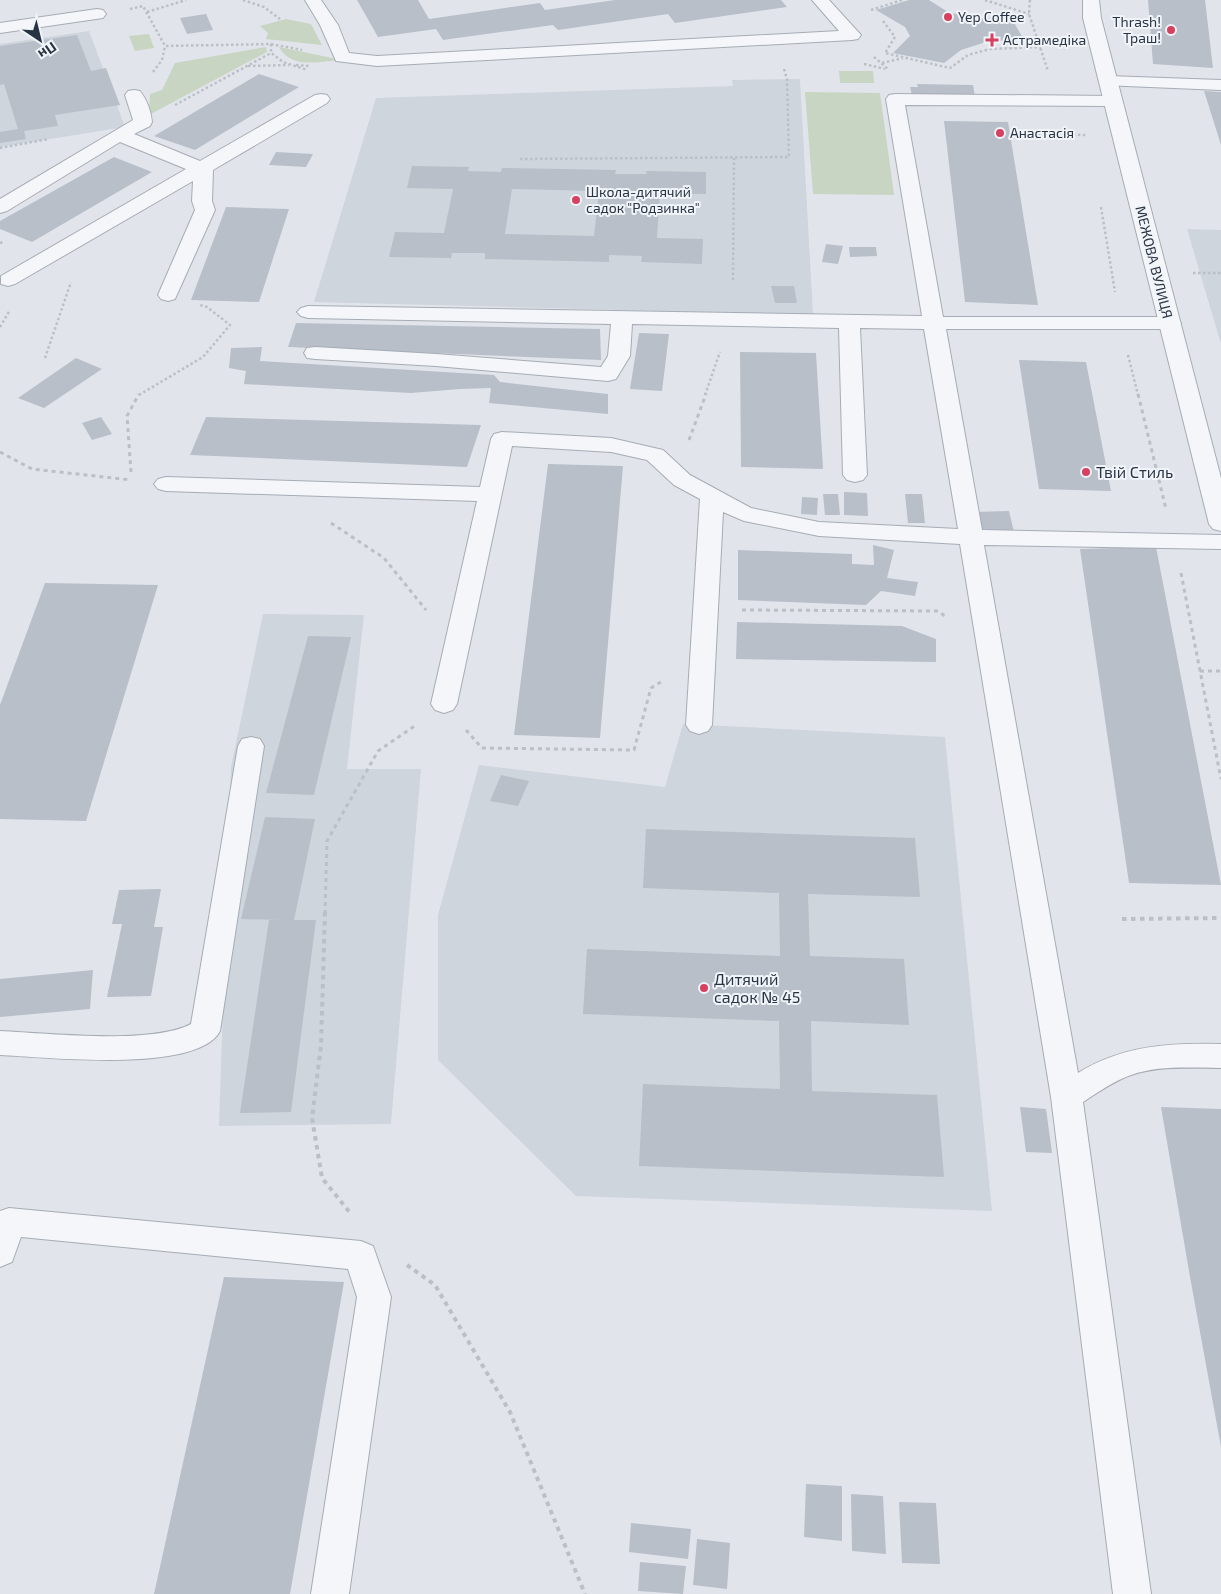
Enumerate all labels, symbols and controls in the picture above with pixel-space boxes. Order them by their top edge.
place label: Yep Coffee [958,8,1025,25]
marker: Yep Coffee [942,11,954,23]
place label: Thrash! Траш! [1112,13,1161,46]
north arrow [15,15,65,65]
marker: Thrash! Траш! [1165,24,1177,36]
place label: Астрамедіка [1003,31,1086,48]
marker: Астрамедіка [985,33,999,47]
text: Пн [35,39,60,63]
place label: Анастасія [1010,124,1074,141]
marker: Анастасія [994,127,1006,139]
place label: Школа-дитячий садок "Родзинка" [586,183,700,216]
marker: Школа-дитячий садок "Родзинка" [570,194,582,206]
street label: МЕЖОВА ВУЛИЦЯ [1132,204,1177,320]
place label: Твій Стиль [1096,462,1173,481]
marker: Твій Стиль [1080,466,1092,478]
place label: Дитячий садок № 45 [714,969,800,1006]
marker: Дитячий садок № 45 [698,982,710,994]

